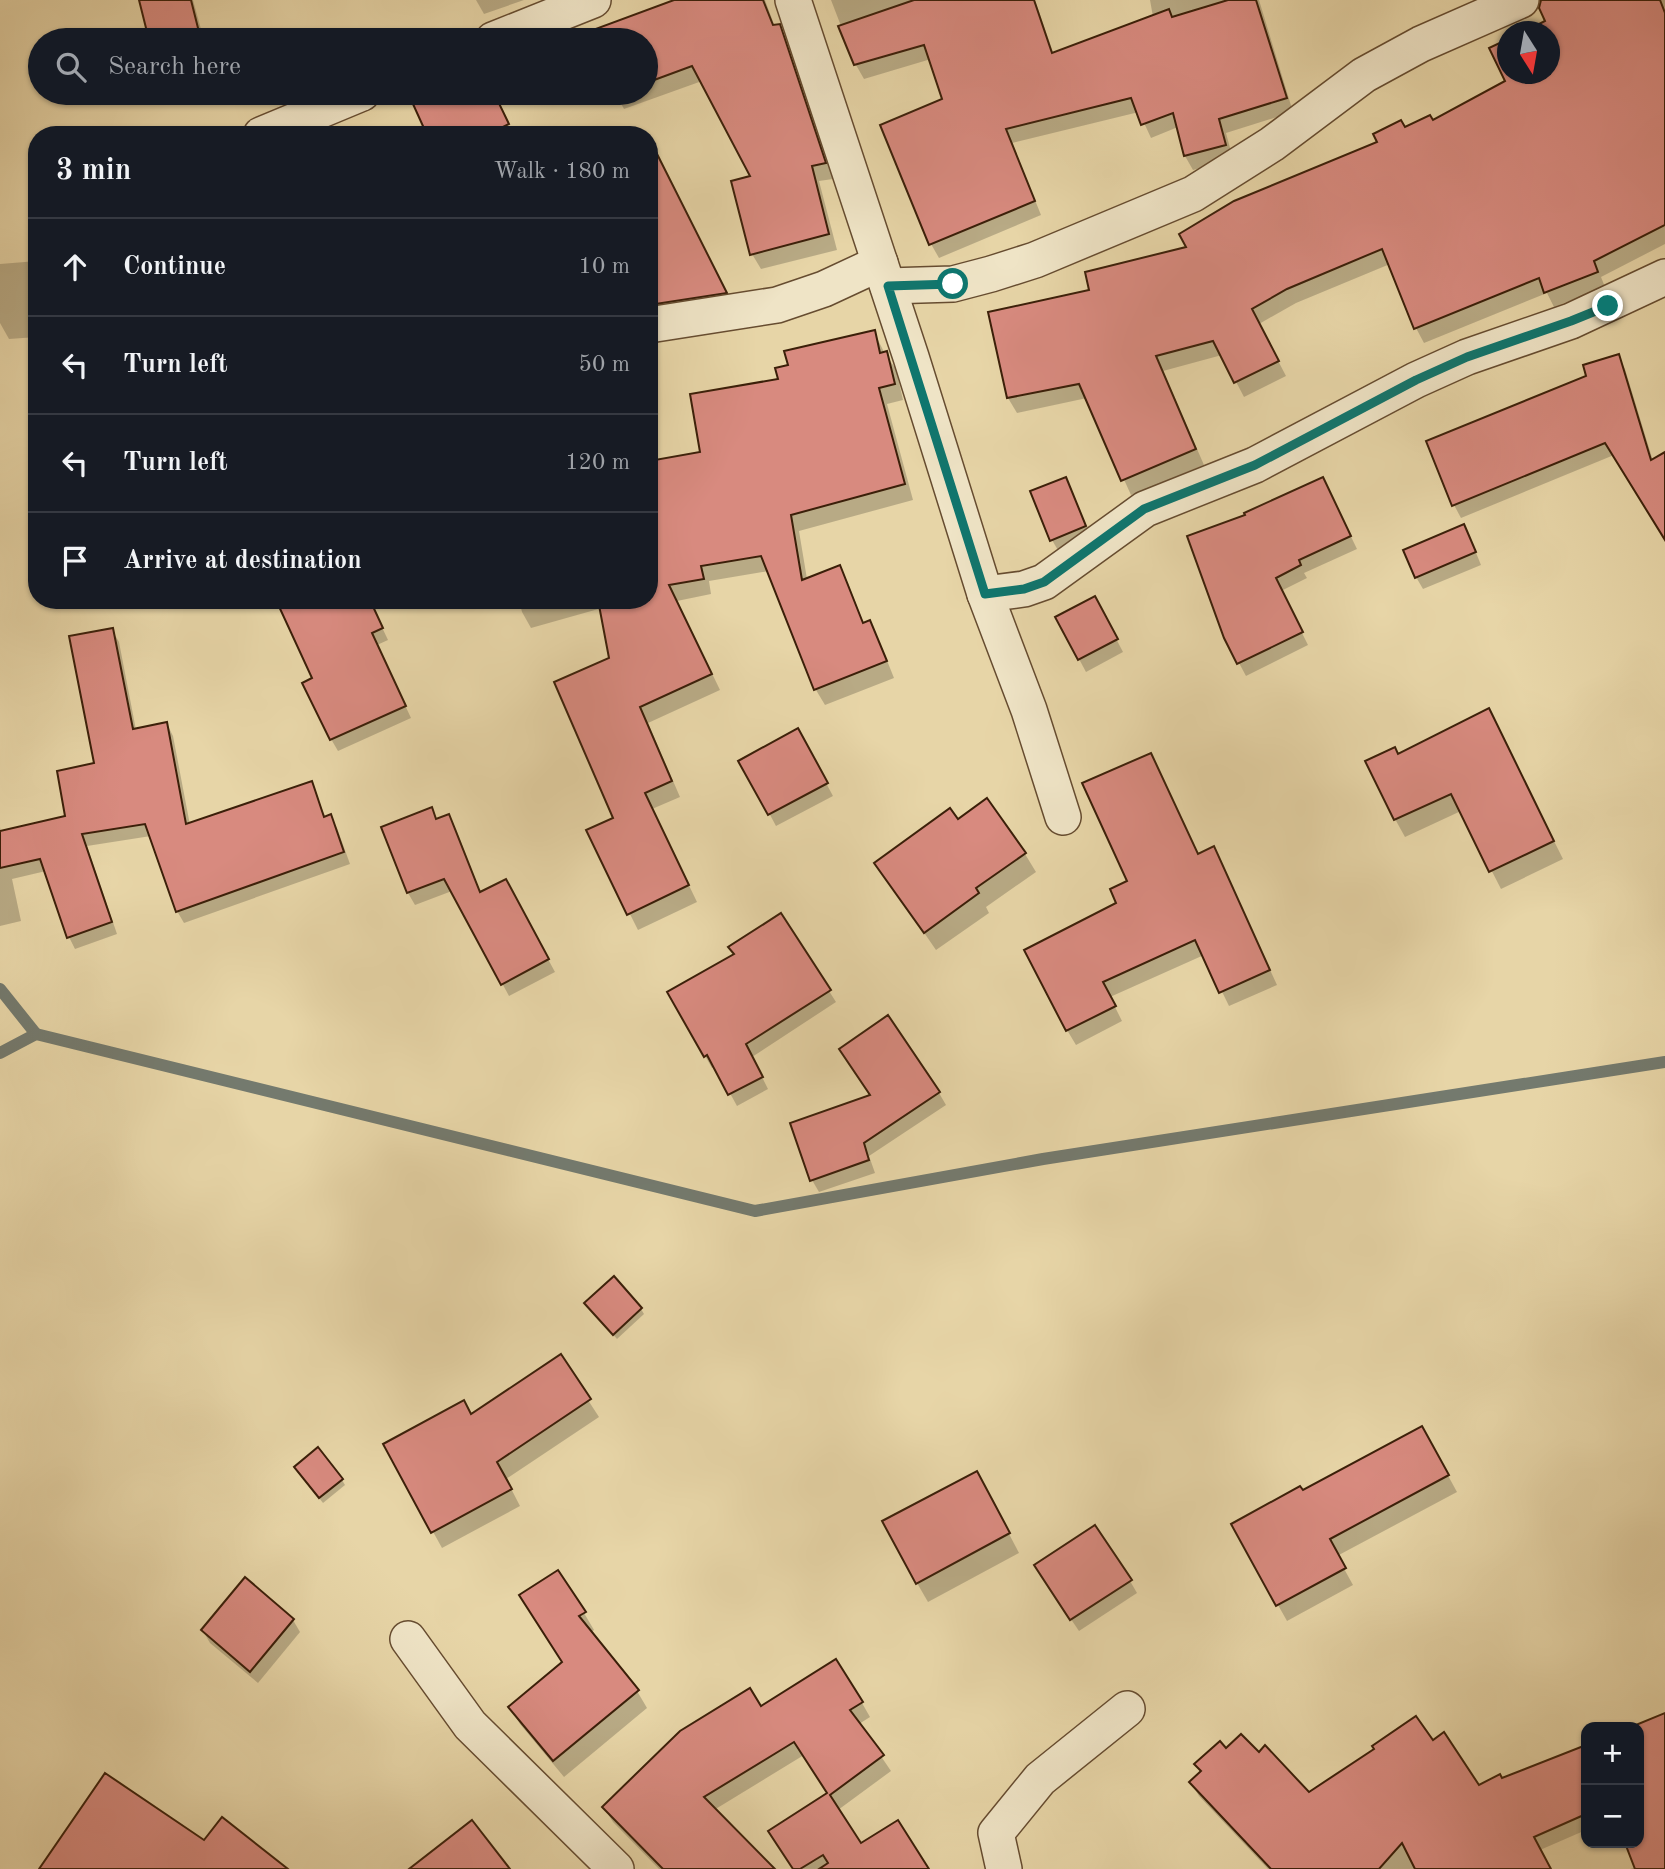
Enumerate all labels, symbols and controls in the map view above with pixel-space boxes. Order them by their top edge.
north arrow [1497,21,1560,84]
search box [28,28,658,105]
icon: search [52,48,90,86]
text: Search here [108,54,241,80]
text: 3 min [56,156,131,186]
text: Walk · 180 m [494,160,630,183]
icon: ahead [56,248,94,286]
text: Continue [123,254,226,280]
text: 10 m [579,255,630,278]
route start [937,268,968,299]
route end [1592,290,1623,321]
icon: left [56,346,94,384]
text: Turn left [123,352,228,378]
text: 50 m [579,353,630,376]
icon: left [56,444,94,482]
text: Turn left [123,450,228,476]
text: 120 m [565,451,630,474]
icon: arrive [56,542,94,580]
text: Arrive at destination [123,548,362,574]
map controls [1581,1722,1644,1848]
button: + [1581,1722,1644,1785]
button: − [1581,1785,1644,1848]

